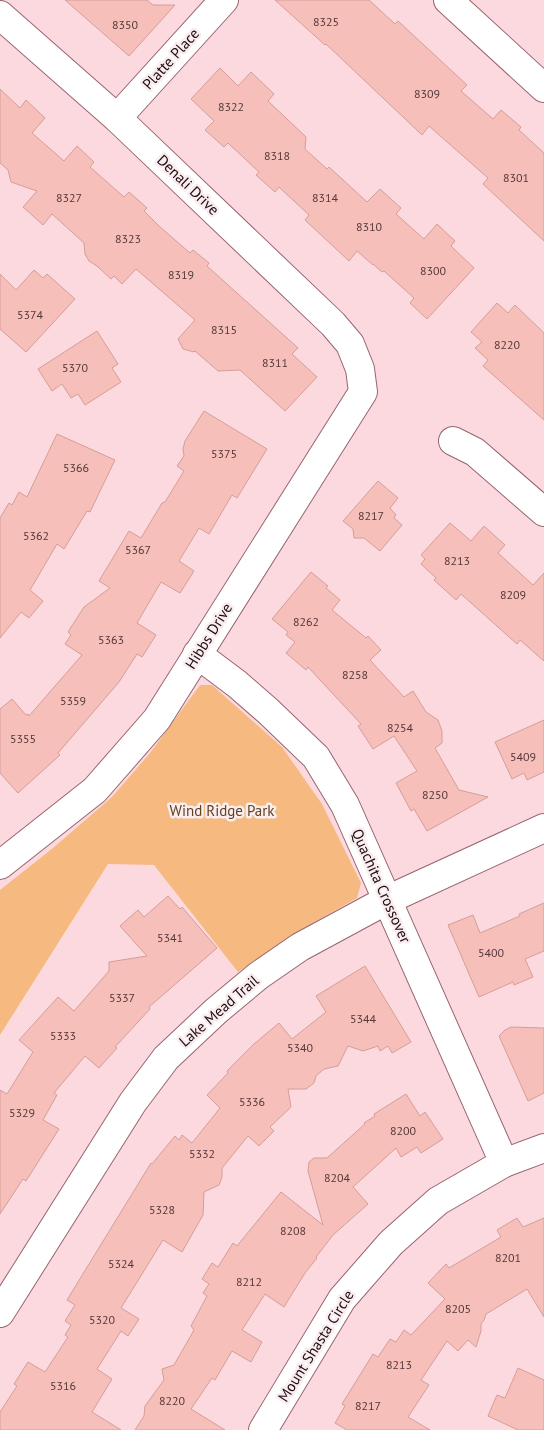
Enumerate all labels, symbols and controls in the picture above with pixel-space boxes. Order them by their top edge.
house number: 8325 [313,14,339,29]
house number: 8350 [112,17,139,32]
street label: Platte Place [138,24,203,93]
house number: 8309 [414,86,440,101]
house number: 8322 [218,99,244,114]
house number: 8318 [264,148,290,163]
street label: Denali Drive [153,150,223,219]
house number: 8301 [503,170,529,185]
house number: 8327 [56,190,82,205]
house number: 8314 [312,190,339,205]
house number: 8310 [356,219,383,234]
house number: 8323 [115,231,141,246]
house number: 8300 [420,263,447,278]
house number: 8319 [168,267,194,282]
house number: 5374 [17,307,44,322]
house number: 8315 [211,322,237,337]
house number: 8220 [494,337,521,352]
house number: 8311 [262,355,288,370]
house number: 5370 [62,360,89,375]
house number: 5375 [211,446,237,461]
house number: 5366 [63,460,89,475]
house number: 8217 [358,508,384,523]
house number: 5362 [23,528,49,543]
house number: 5367 [125,542,151,557]
house number: 8213 [444,553,470,568]
house number: 8209 [500,587,526,602]
street label: Hibbs Drive [181,599,236,672]
house number: 8262 [293,614,319,629]
house number: 5363 [98,632,124,647]
house number: 8258 [342,667,368,682]
house number: 5359 [60,693,86,708]
house number: 8254 [387,720,414,735]
house number: 5355 [10,731,36,746]
house number: 5409 [510,749,536,764]
house number: 8250 [422,787,449,802]
park label: Wind Ridge Park [169,801,275,820]
street label: Quachita Crossover [348,826,415,946]
house number: 5341 [157,930,183,945]
house number: 5400 [478,945,505,960]
street label: Lake Mead Trail [175,970,263,1051]
house number: 5337 [109,990,135,1005]
house number: 5344 [350,1011,377,1026]
house number: 5333 [50,1028,76,1043]
house number: 5340 [287,1040,314,1055]
house number: 5336 [239,1094,265,1109]
house number: 5329 [9,1105,35,1120]
house number: 8200 [390,1123,417,1138]
house number: 5332 [189,1146,215,1161]
house number: 8204 [324,1170,351,1185]
house number: 5328 [149,1202,175,1217]
house number: 8208 [280,1223,306,1238]
house number: 8201 [495,1250,521,1265]
house number: 5324 [108,1256,135,1271]
house number: 8212 [236,1274,262,1289]
street label: Mount Shasta Circle [274,1286,358,1405]
house number: 8205 [445,1301,471,1316]
house number: 5320 [89,1312,116,1327]
house number: 8213 [386,1357,412,1372]
house number: 5316 [50,1378,76,1393]
house number: 8220 [159,1393,186,1408]
house number: 8217 [355,1398,381,1413]

